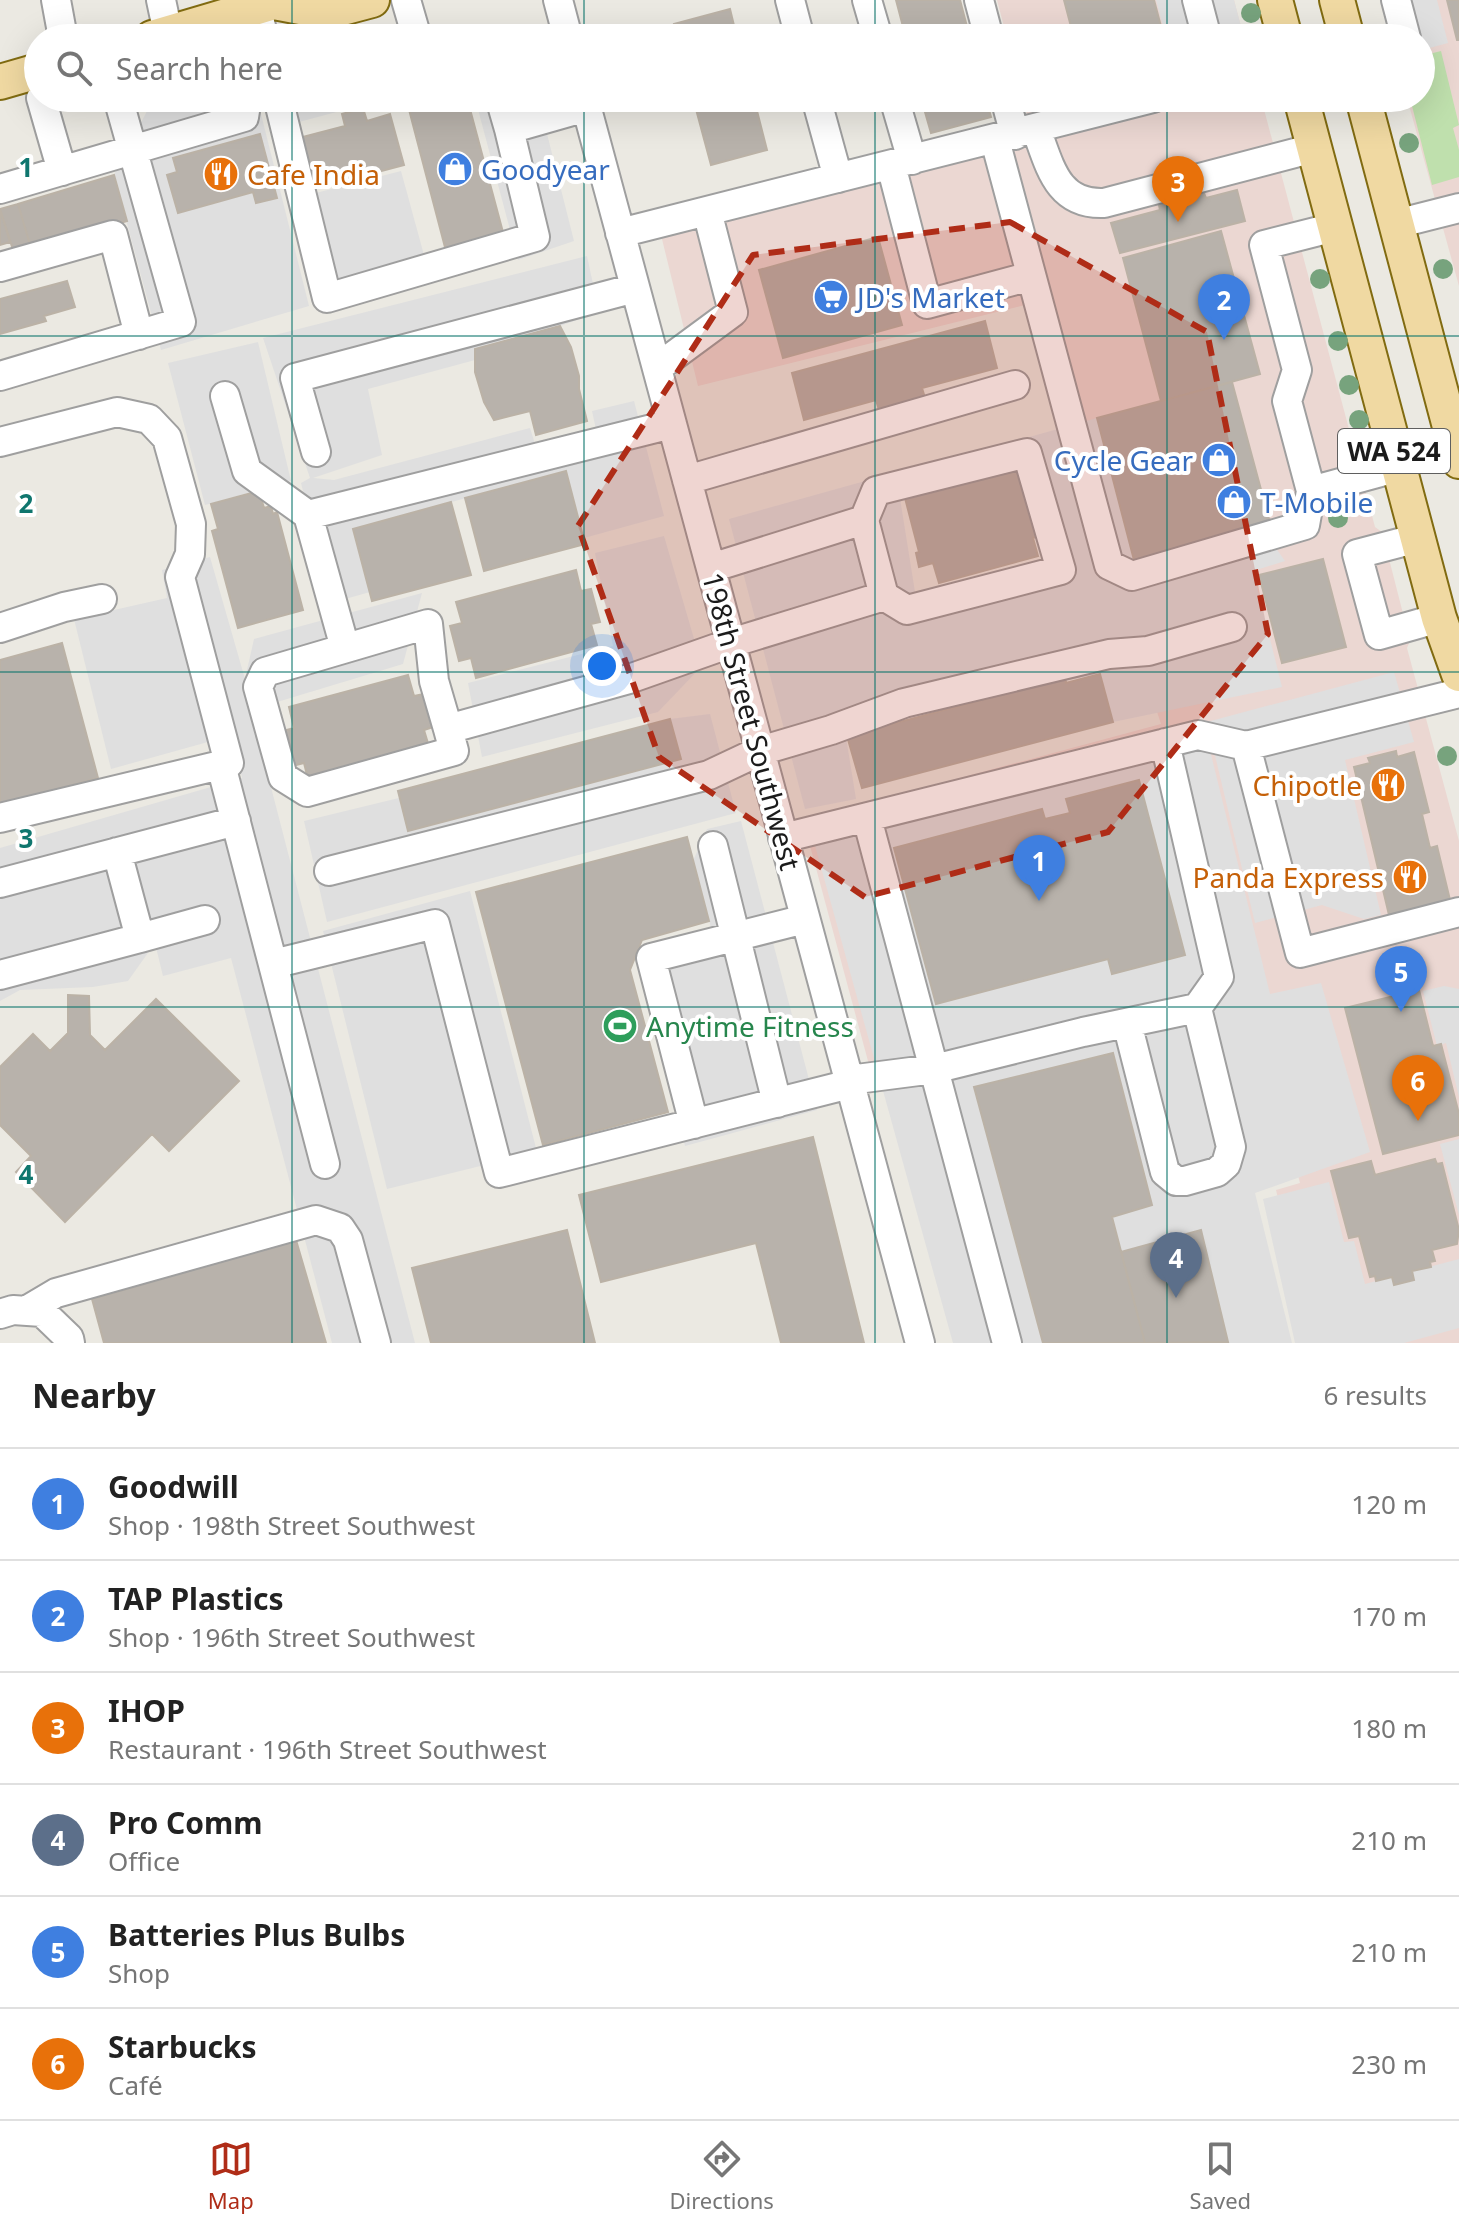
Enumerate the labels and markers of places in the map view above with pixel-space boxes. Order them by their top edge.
shop icon: Goodyear [436,150,474,188]
place label: Goodyear [481,150,610,188]
restaurant icon: Cafe India [202,155,240,193]
place label: Cafe India [247,155,380,193]
pin: 3 [1152,156,1204,222]
pin: 2 [1198,274,1250,340]
supermarket icon: JD's Market [812,278,850,316]
place label: JD's Market [854,278,1005,316]
place label: Cycle Gear [1054,441,1193,479]
shop icon: Cycle Gear [1200,441,1238,479]
shop icon: T-Mobile [1215,483,1253,521]
place label: T-Mobile [1260,483,1373,521]
place label: Chipotle [1252,766,1362,804]
restaurant icon: Chipotle [1369,766,1407,804]
pin: 1 [1013,835,1065,901]
place label: Panda Express [1193,858,1384,896]
restaurant icon: Panda Express [1391,858,1429,896]
pin: 5 [1375,946,1427,1012]
sports icon: Anytime Fitness [601,1007,639,1045]
place label: Anytime Fitness [646,1007,854,1045]
pin: 6 [1392,1055,1444,1121]
pin: 4 [1150,1232,1202,1298]

